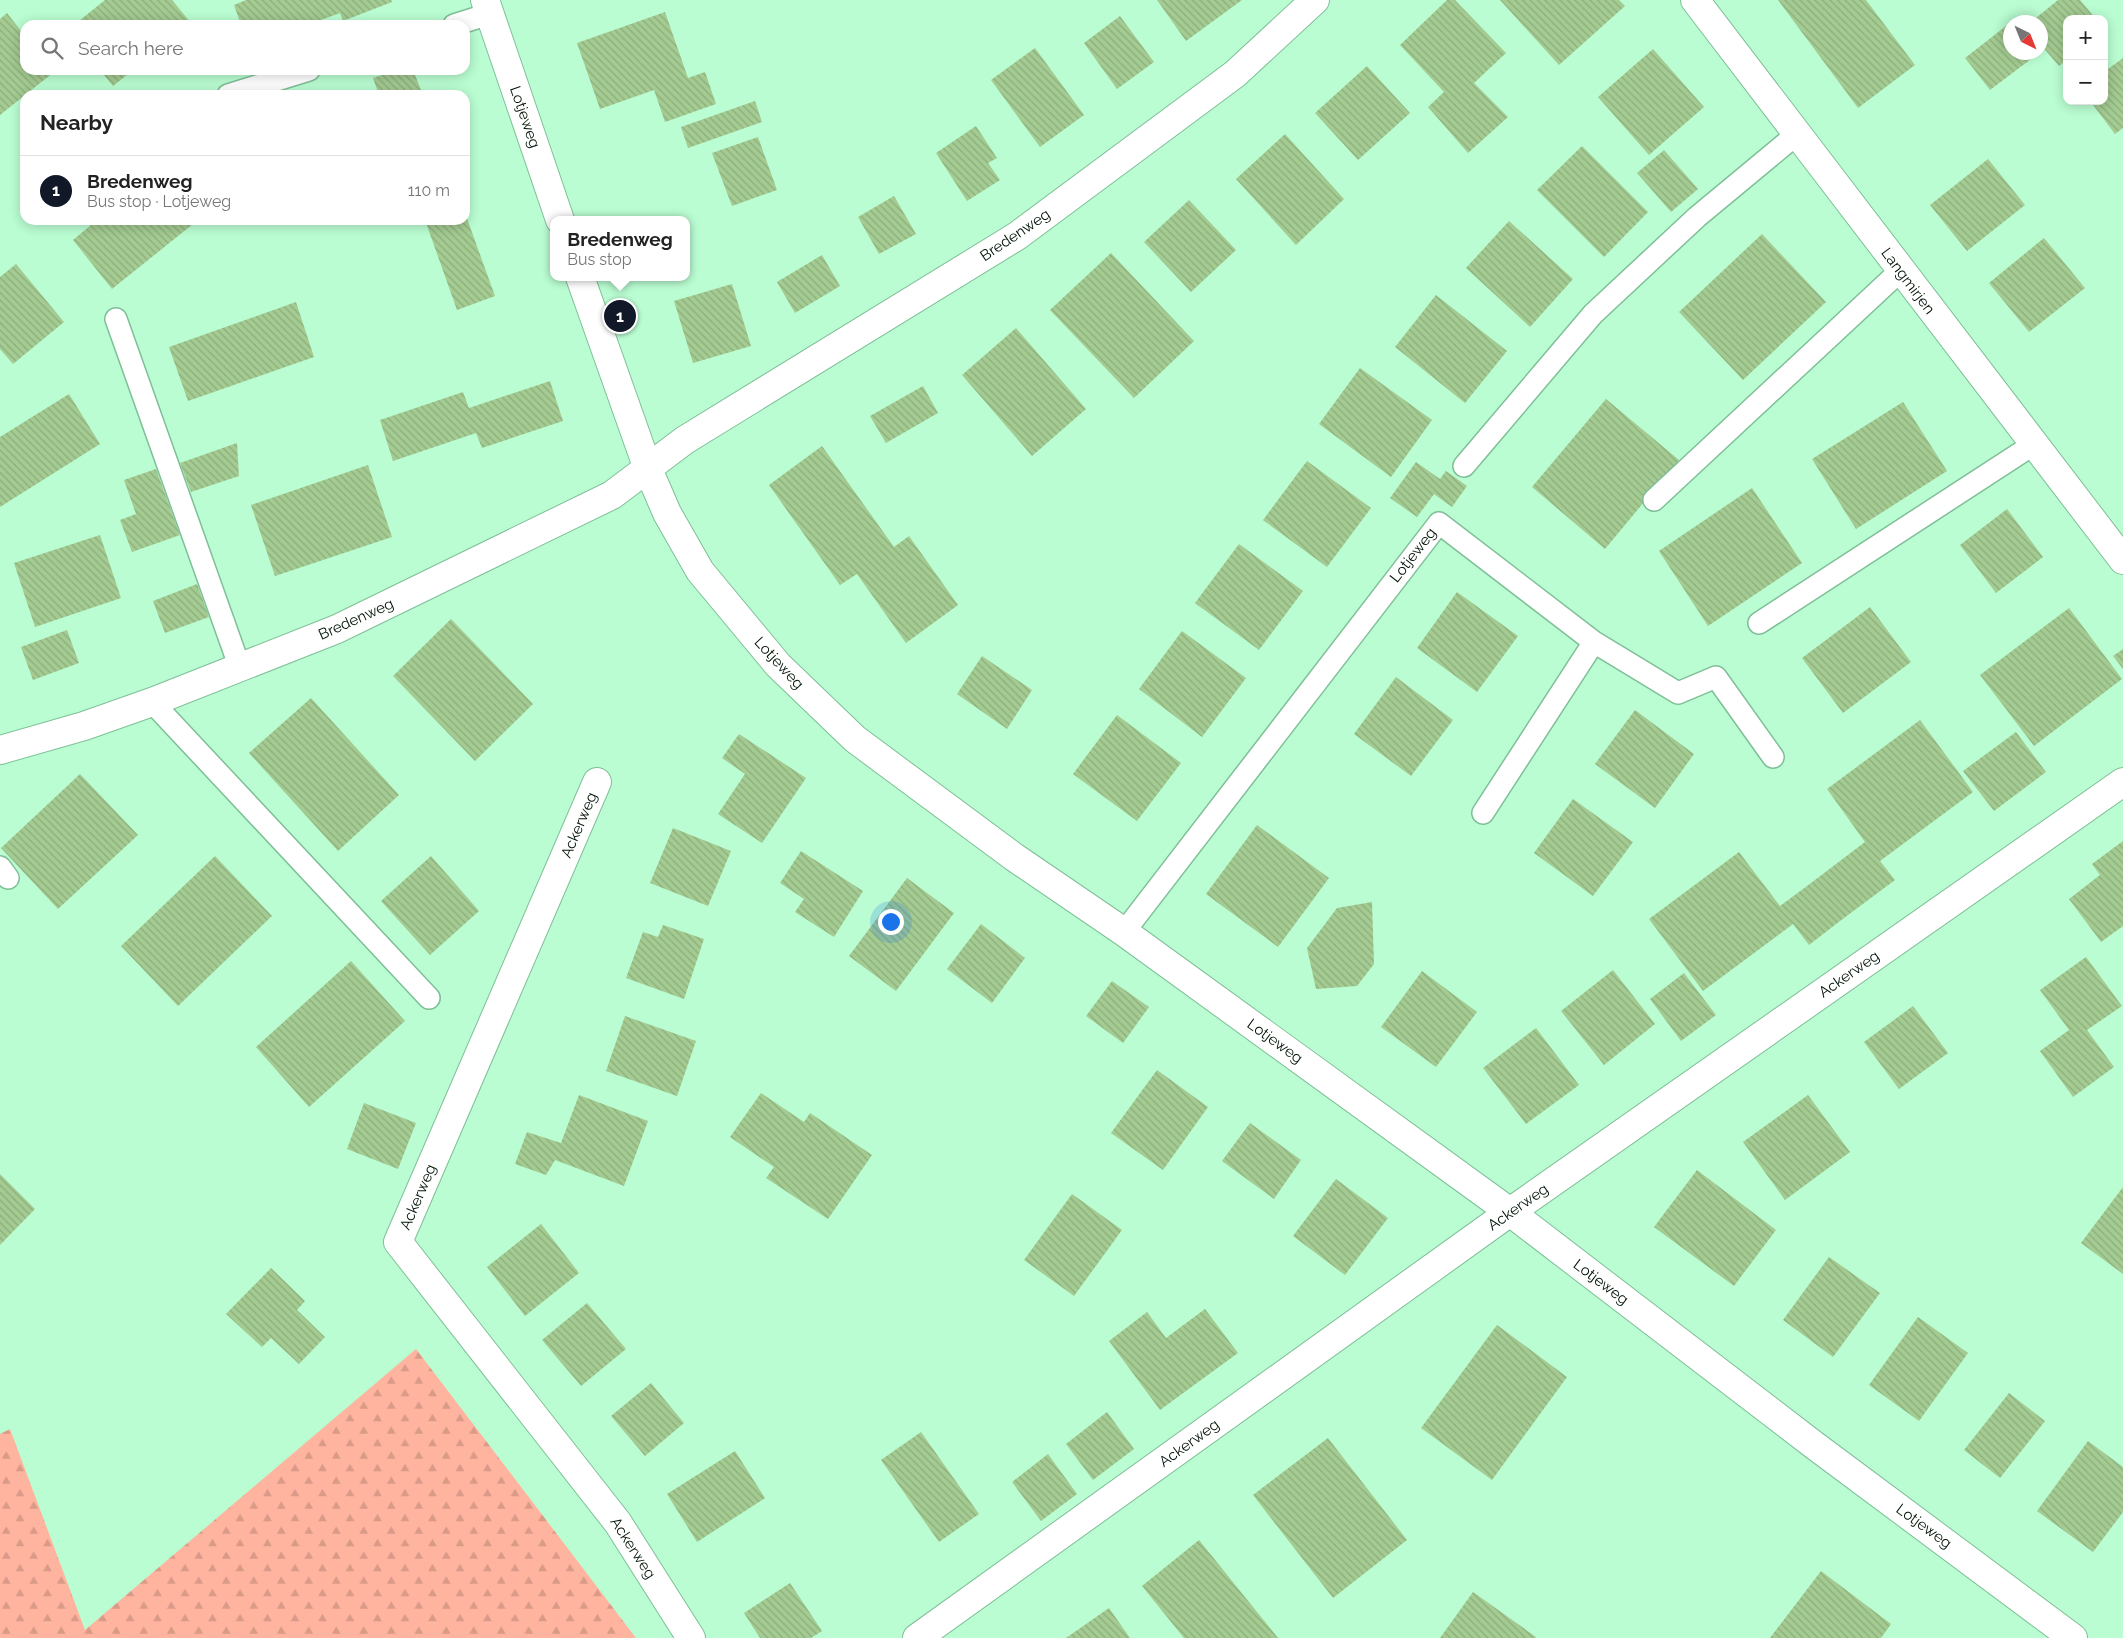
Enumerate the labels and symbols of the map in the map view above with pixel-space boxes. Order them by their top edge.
north arrow [2003,15,2048,60]
street label: Lotjeweg [506,84,544,150]
street label: Bredenweg [977,205,1053,265]
street label: Langmirjen [1877,244,1939,318]
pin: 1 [604,297,636,335]
street label: Lotjeweg [1386,524,1440,586]
street label: Bredenweg [316,594,396,644]
street label: Lotjeweg [750,633,808,693]
street label: Ackerweg [557,789,601,861]
your location [878,909,904,935]
street label: Ackerweg [1815,947,1883,1001]
street label: Lotjeweg [1244,1015,1306,1067]
street label: Ackerweg [396,1161,440,1233]
street label: Ackerweg [1484,1180,1552,1234]
street label: Lotjeweg [1570,1255,1632,1309]
street label: Ackerweg [1155,1415,1223,1471]
street label: Lotjeweg [1893,1500,1955,1552]
street label: Ackerweg [606,1514,660,1582]

